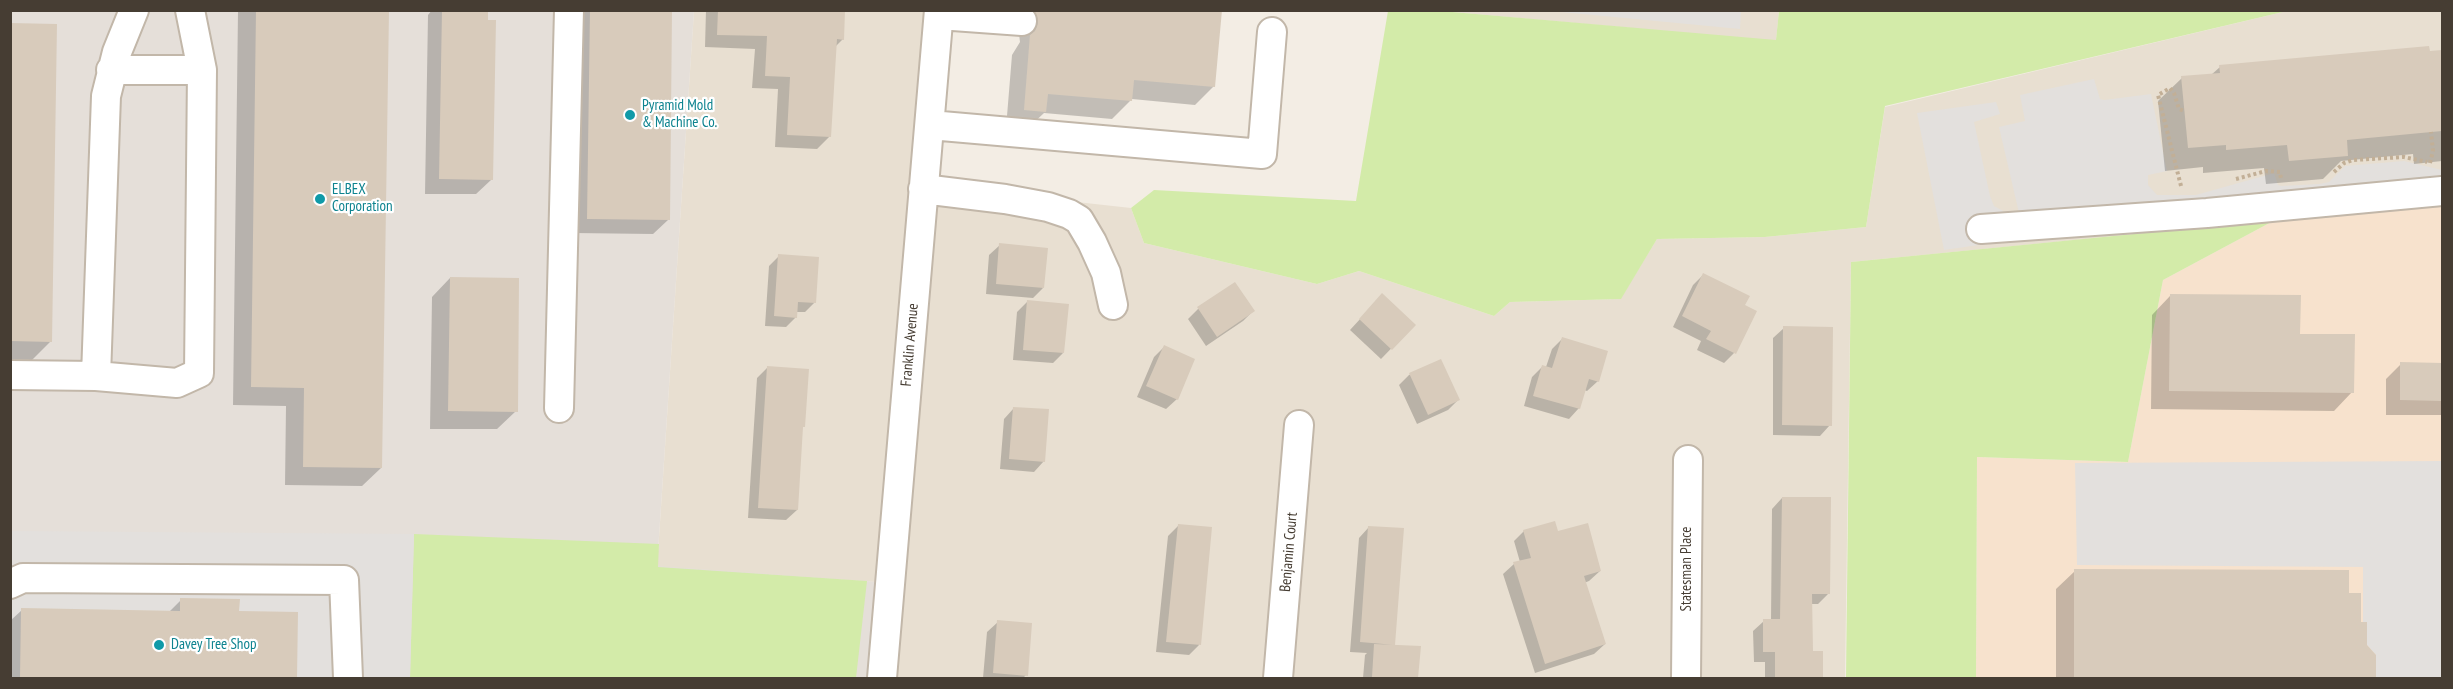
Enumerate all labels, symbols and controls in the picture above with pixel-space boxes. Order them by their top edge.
place label: Pyramid Mold & Machine Co. [642,97,717,132]
marker: Pyramid Mold & Machine Co. [623,108,637,122]
place label: ELBEX Corporation [332,181,393,216]
marker: ELBEX Corporation [313,192,327,206]
street label: Franklin Avenue [897,303,923,387]
street label: Benjamin Court [1277,511,1301,593]
street label: Statesman Place [1678,527,1696,611]
place label: Davey Tree Shop [171,636,256,654]
marker: Davey Tree Shop [152,638,166,652]

